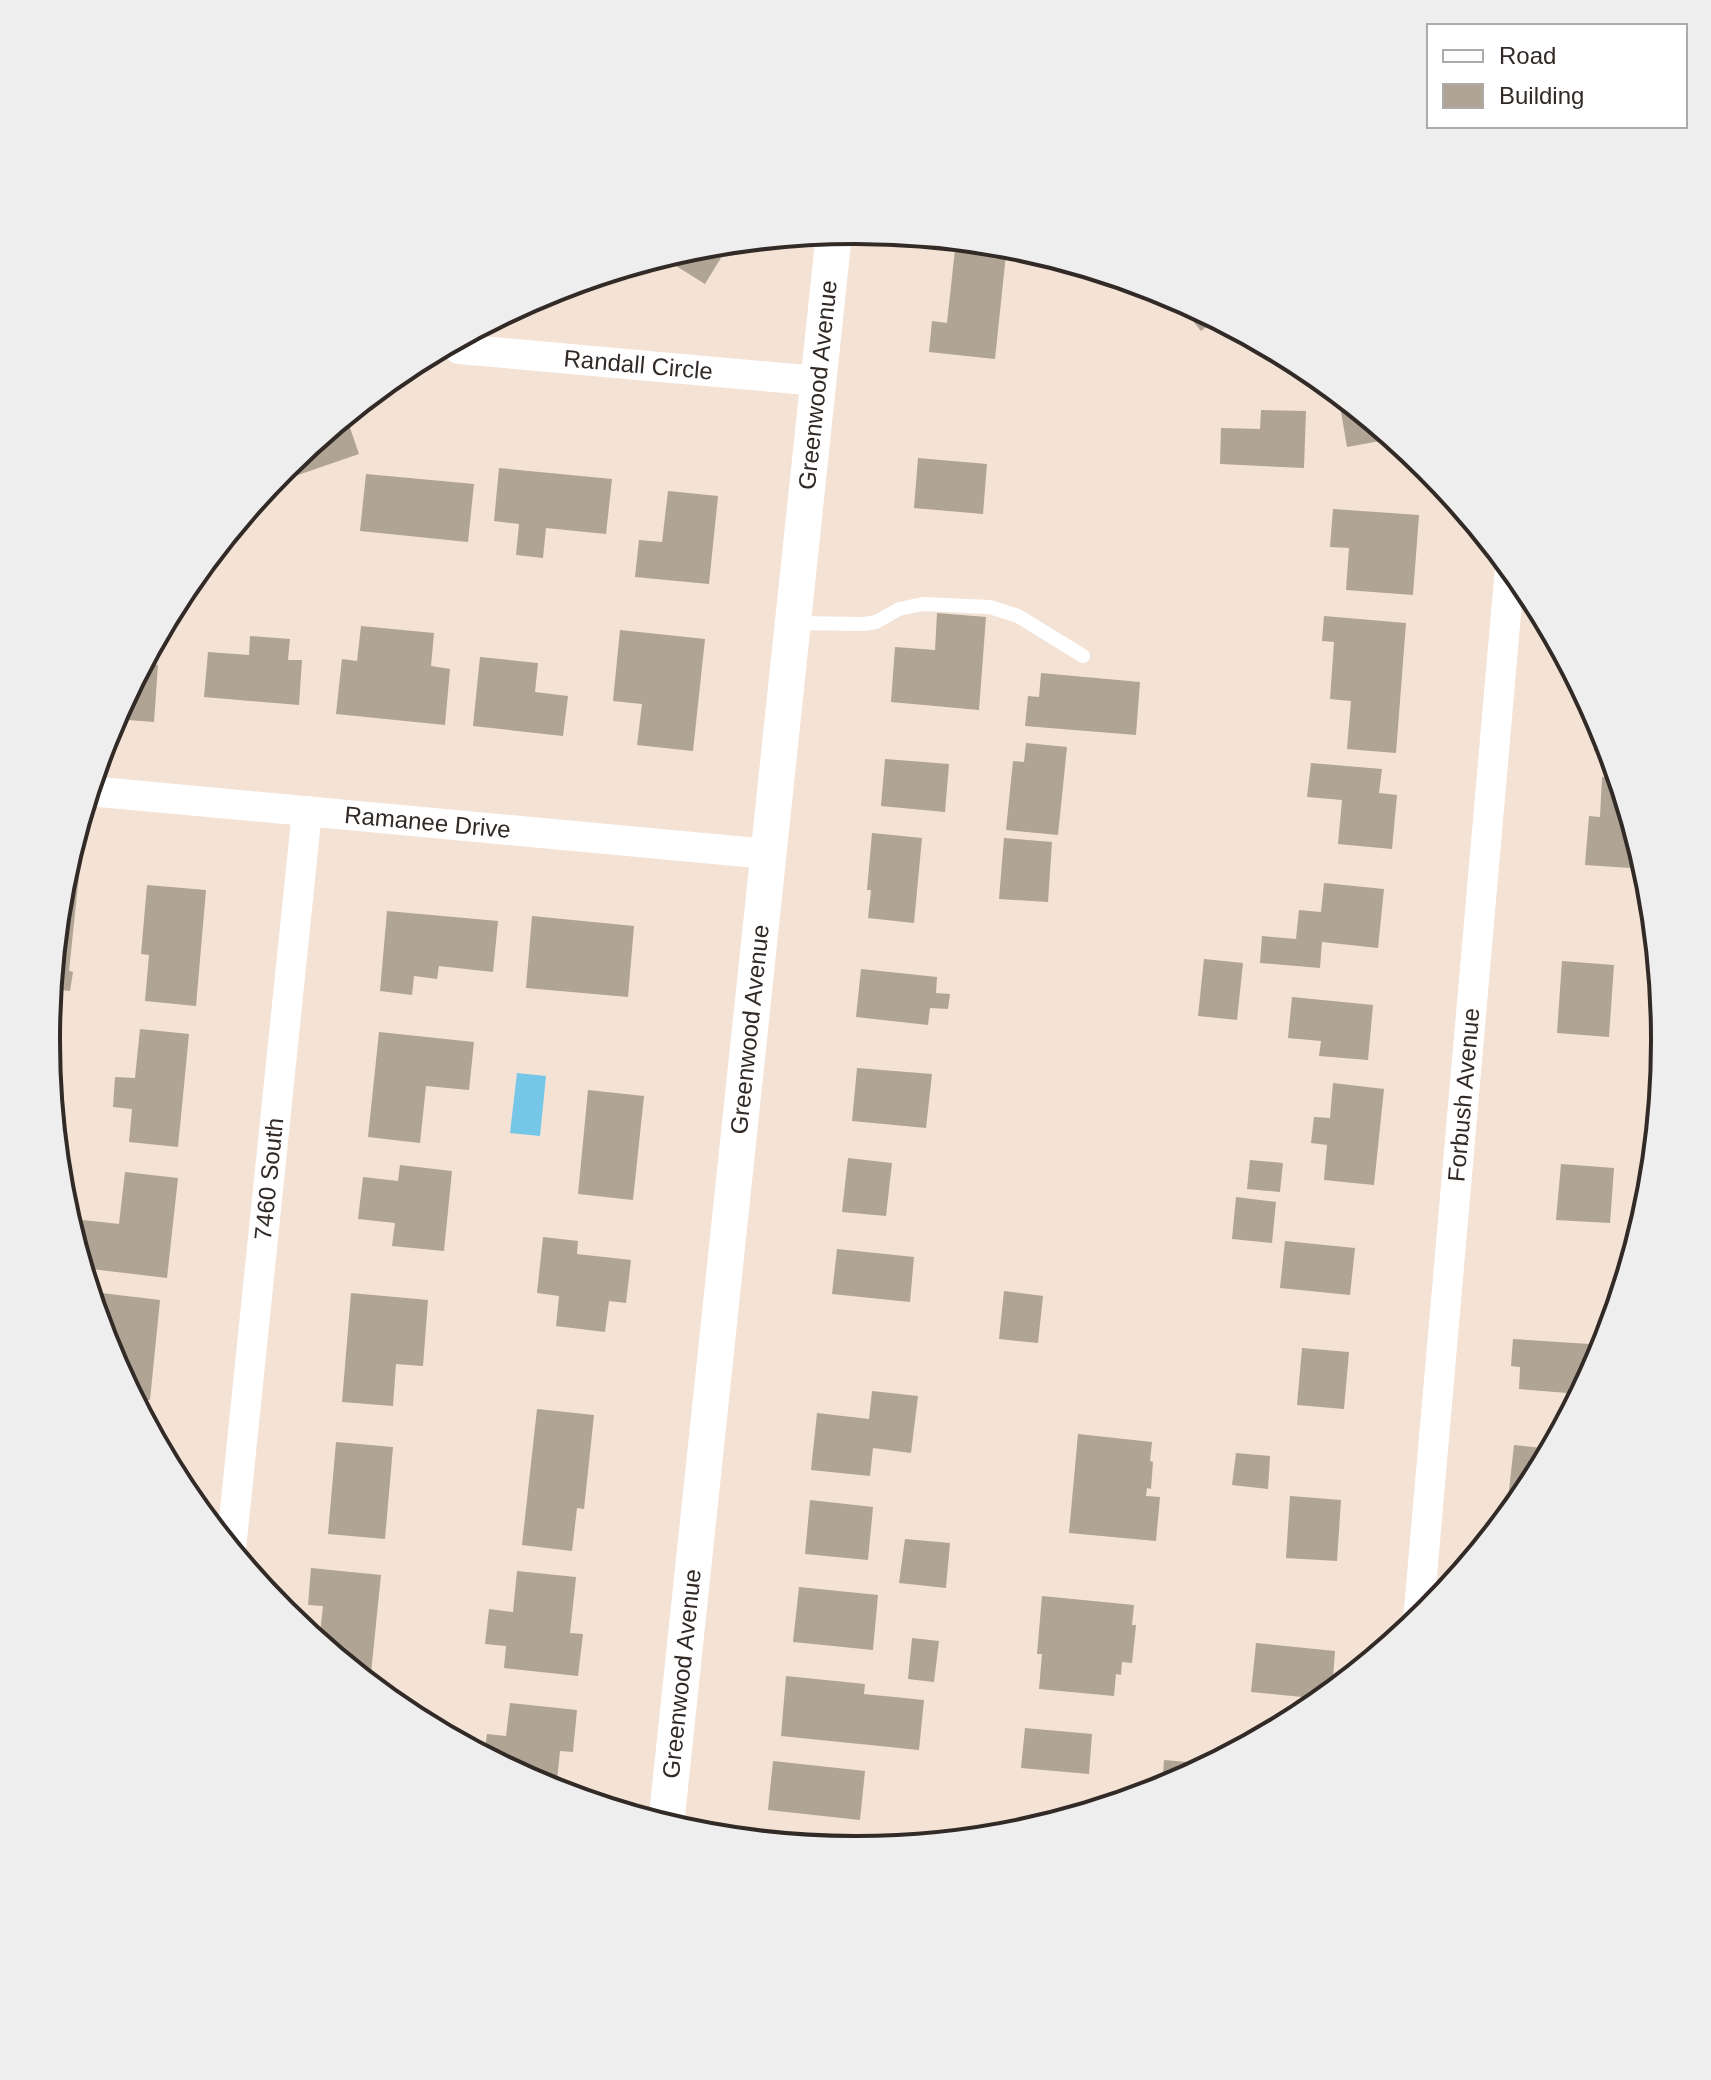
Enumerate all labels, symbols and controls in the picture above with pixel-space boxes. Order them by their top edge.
legend [1427,24,1687,128]
text: Road [1499,42,1556,69]
text: Building [1499,82,1584,109]
street label: Greenwood Avenue [793,279,842,491]
street label: Randall Circle [563,344,714,385]
street label: Ramanee Drive [343,801,512,843]
street label: Greenwood Avenue [725,923,774,1135]
street label: Forbush Avenue [1442,1007,1484,1183]
street label: 7460 South [249,1116,288,1241]
street label: Greenwood Avenue [657,1568,706,1780]

